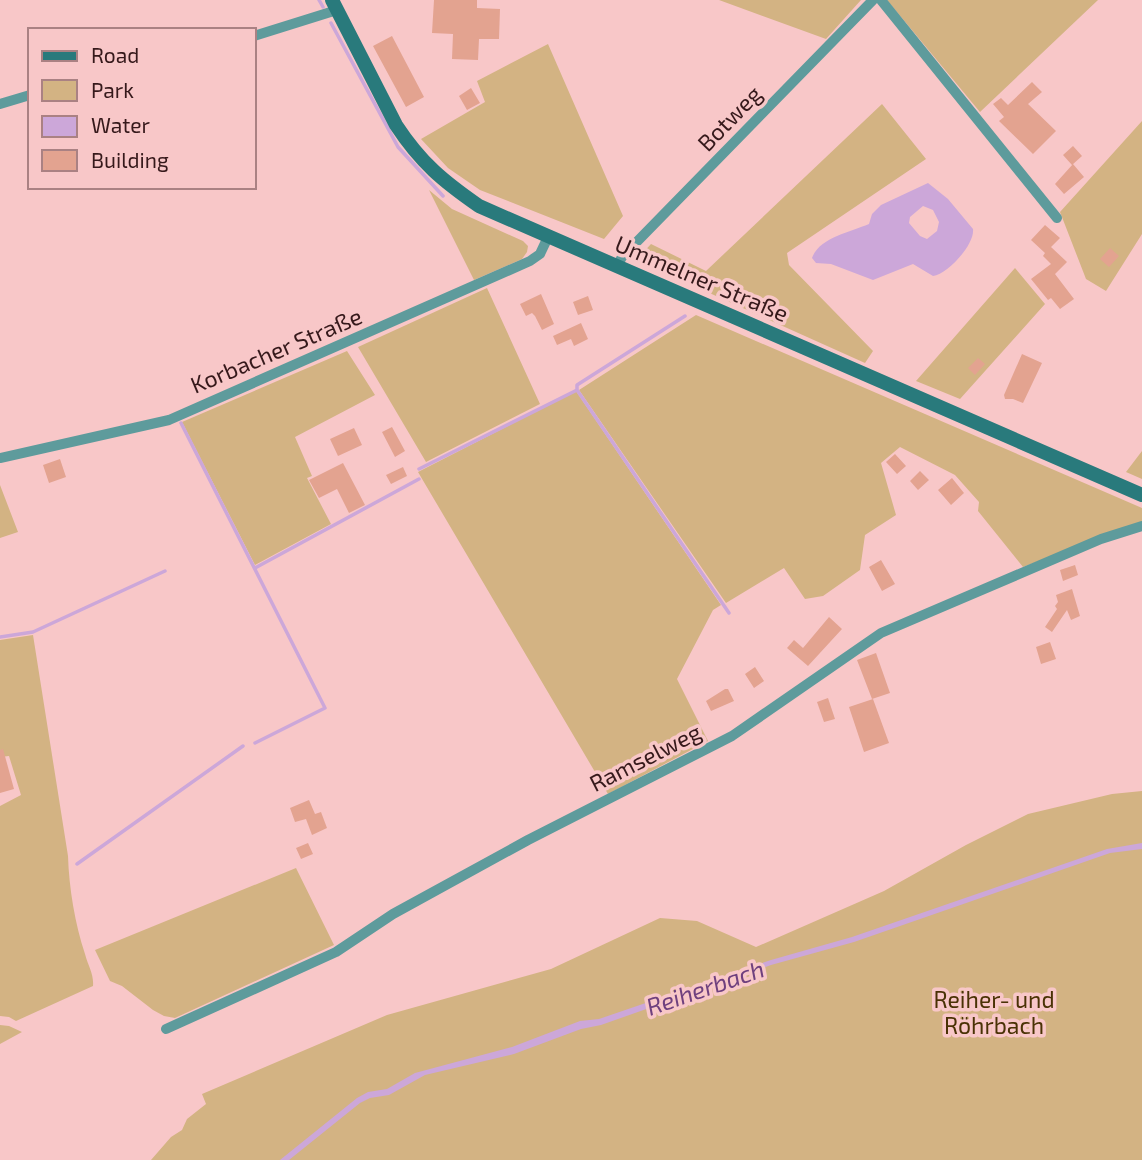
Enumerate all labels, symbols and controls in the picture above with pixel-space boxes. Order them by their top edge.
legend [28,28,256,189]
text: Road [91,42,139,67]
text: Park [91,77,134,102]
street label: Botweg [691,79,767,157]
text: Water [91,112,150,137]
text: Building [91,147,169,172]
street label: Ummelner Straße [611,229,793,327]
street label: Korbacher Straße [186,301,366,399]
street label: Ramselweg [584,717,706,797]
water label: Reiherbach [642,953,768,1021]
park label: Reiher- und Röhrbach [933,985,1055,1039]

